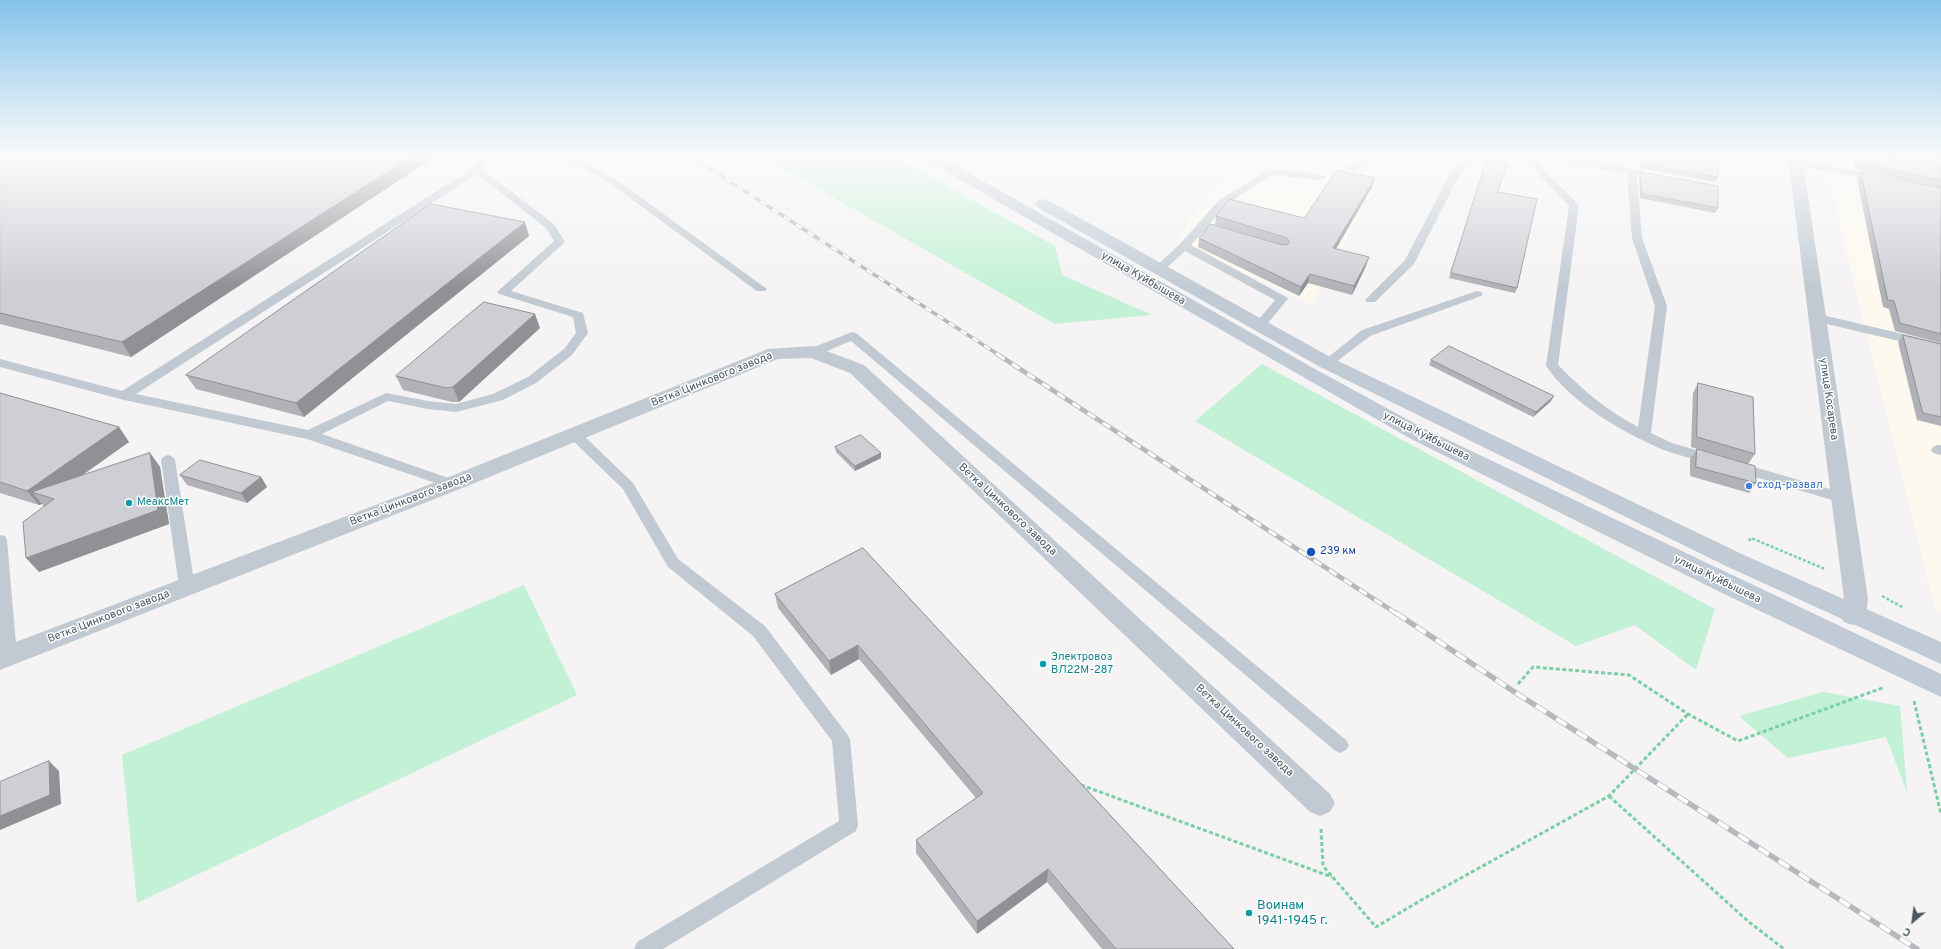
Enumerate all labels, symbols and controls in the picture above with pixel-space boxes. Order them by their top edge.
street label: улица Куйбышева [1098,249,1188,309]
street label: Ветка Цинкового завода [649,350,775,410]
street label: улица Косарева [1816,357,1840,441]
street label: улица Куйбышева [1381,410,1471,464]
street label: Ветка Цинкового завода [955,461,1059,559]
street label: Ветка Цинкового завода [348,471,474,529]
place label: сход-развал [1757,479,1823,493]
marker: сход-развал [1744,481,1754,491]
place label: МеаксМет [137,496,189,510]
marker: МеаксМет [124,498,134,508]
place label: 239 км [1320,545,1356,559]
marker: 239 км [1305,546,1317,558]
street label: улица Куйбышева [1671,553,1763,607]
street label: Ветка Цинкового завода [46,588,172,646]
place label: Электровоз ВЛ22М-287 [1051,651,1113,677]
marker: Электровоз ВЛ22М-287 [1038,659,1048,669]
street label: Ветка Цинкового завода [1192,682,1296,780]
place label: Воинам 1941-1945 г. [1257,898,1328,929]
north arrow [1893,901,1933,941]
marker: Воинам 1941-1945 г. [1244,908,1254,918]
text: С [1901,924,1914,939]

